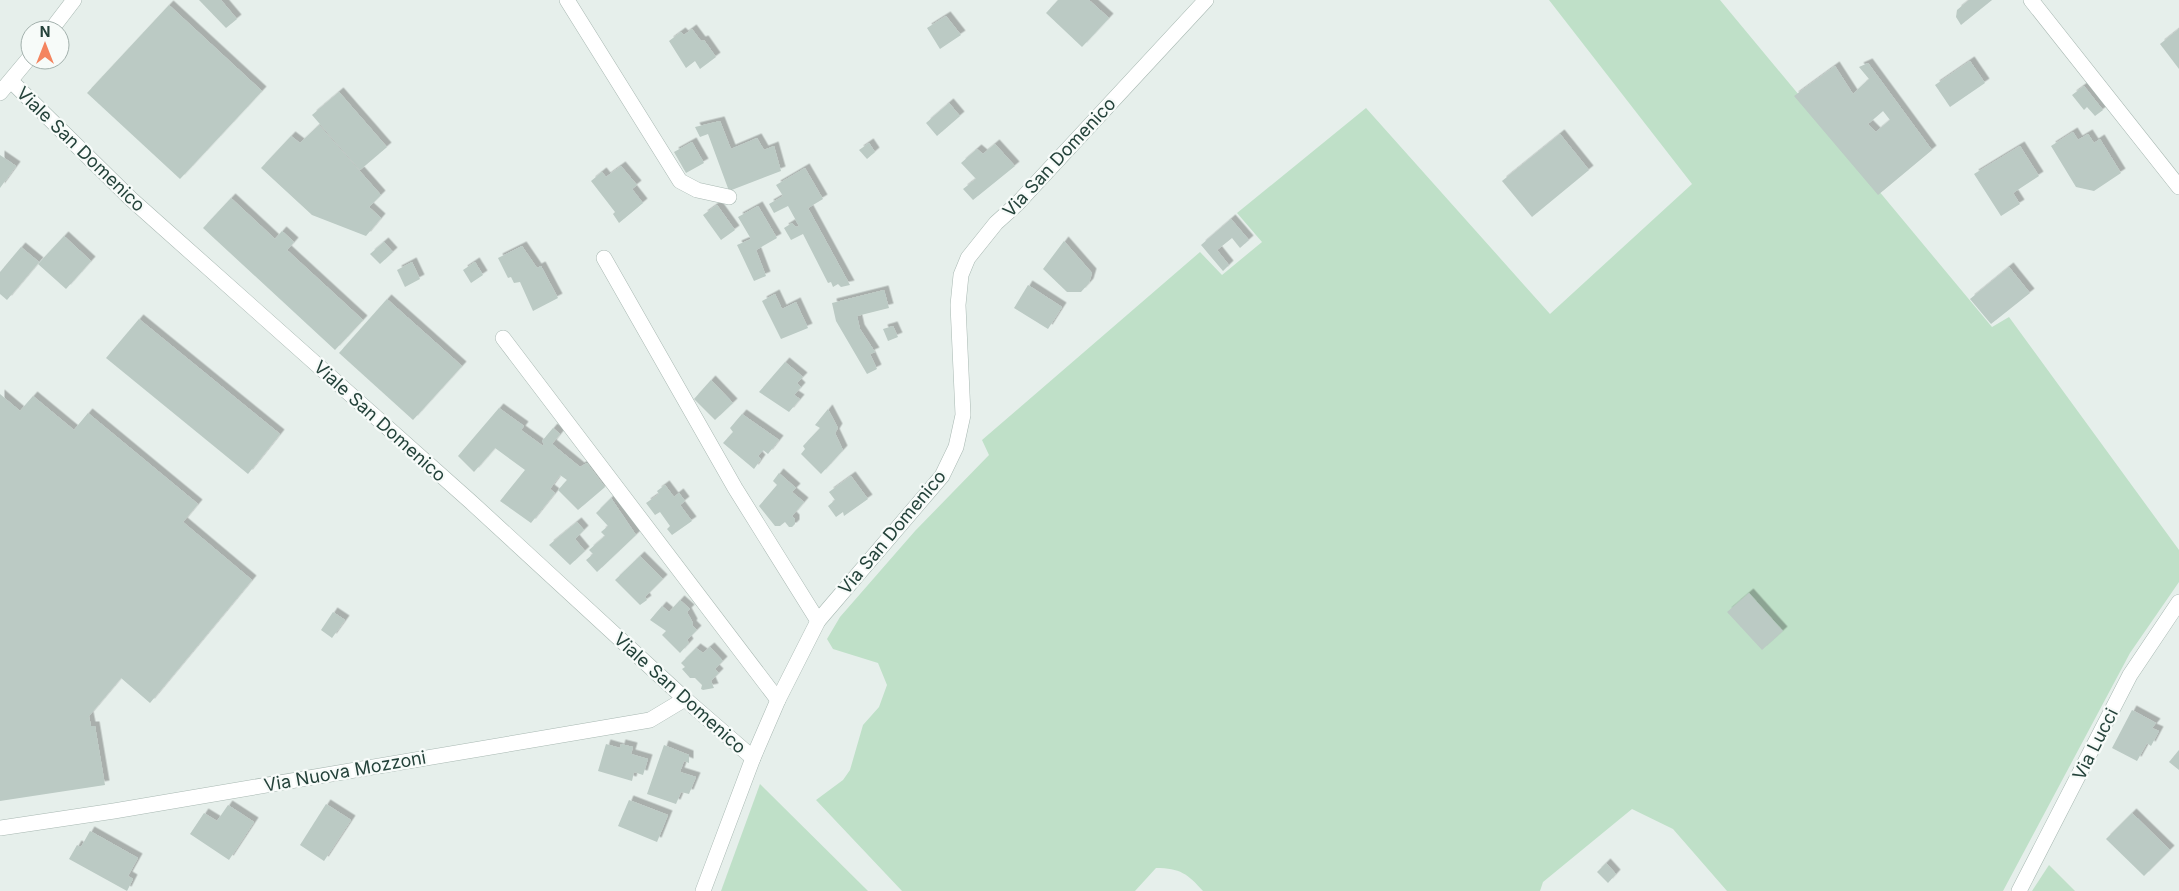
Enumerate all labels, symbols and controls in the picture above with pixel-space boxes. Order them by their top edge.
north arrow [20,20,70,70]
text: N [40,23,50,40]
street label: Viale San Domenico [12,82,150,216]
street label: Via San Domenico [998,93,1120,221]
street label: Viale San Domenico [310,356,450,486]
street label: Via San Domenico [834,466,950,598]
street label: Viale San Domenico [610,628,750,758]
street label: Via Lucci [2068,705,2122,783]
street label: Via Nuova Mozzoni [262,746,428,796]

